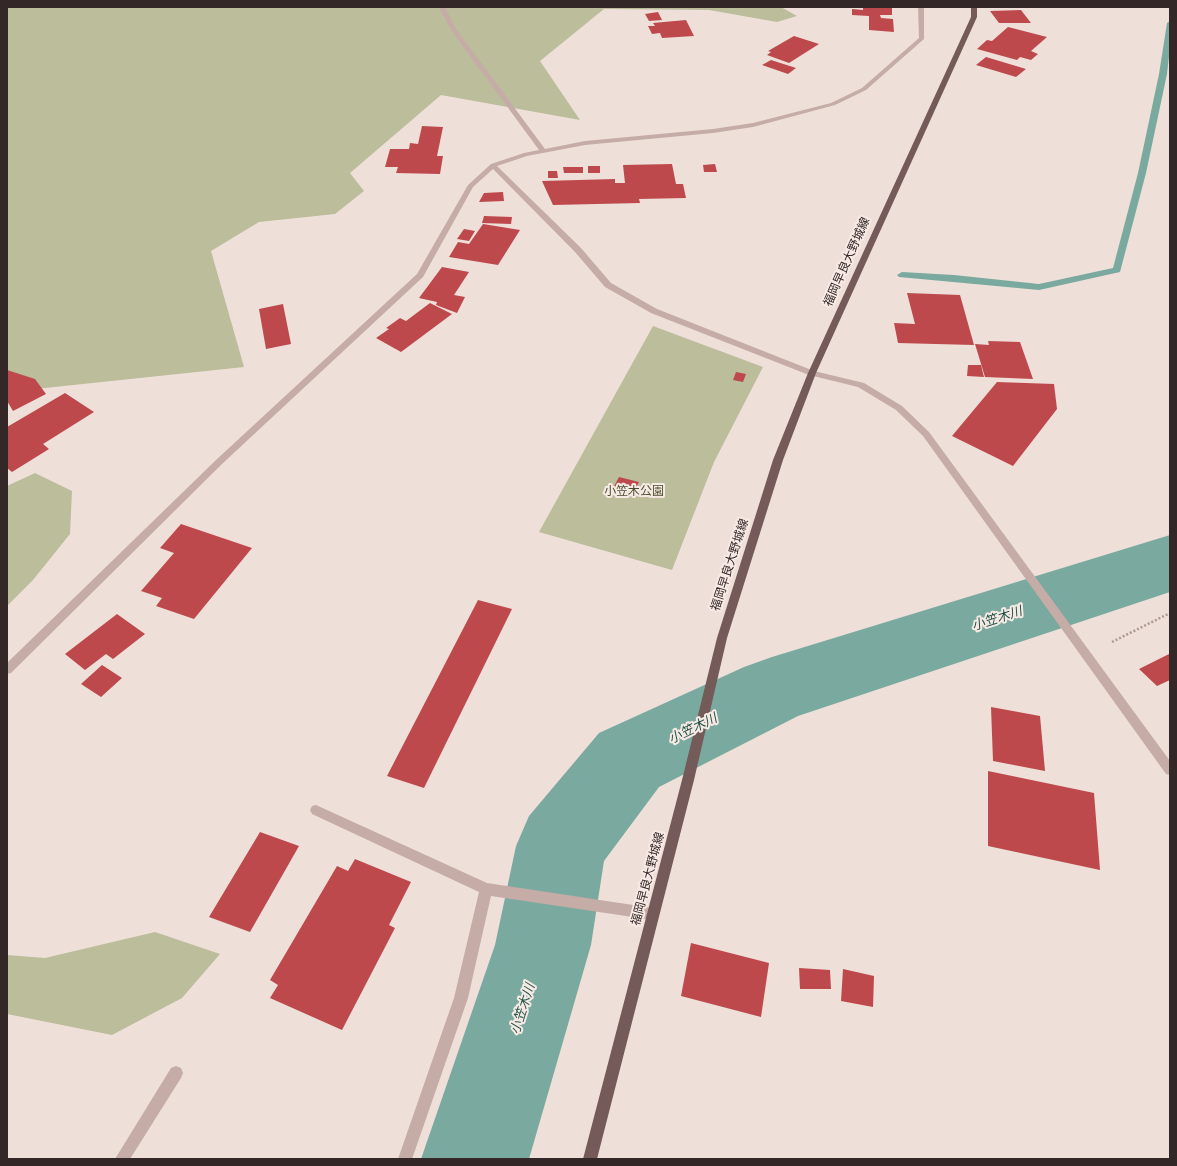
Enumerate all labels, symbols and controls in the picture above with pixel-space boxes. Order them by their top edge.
street label: 福岡早良大野城線 [821,215,873,309]
park label: 小笠木公園 [604,485,664,499]
street label: 福岡早良大野城線 [708,517,752,613]
water label: 小笠木川 [970,604,1024,634]
water label: 小笠木川 [666,711,720,747]
street label: 福岡早良大野城線 [629,831,667,927]
water label: 小笠木川 [508,982,538,1036]

